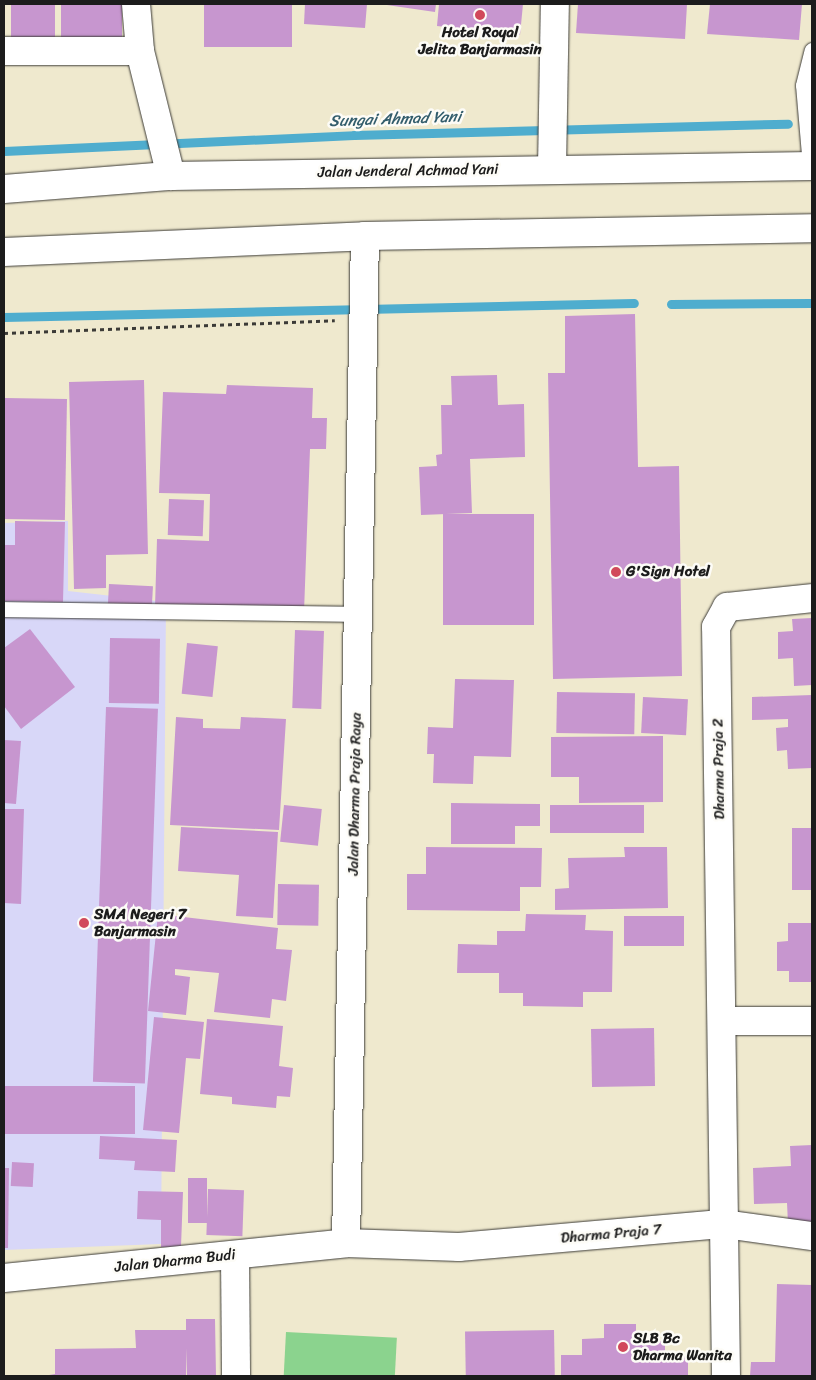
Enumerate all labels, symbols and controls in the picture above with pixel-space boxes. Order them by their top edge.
marker: Hotel Royal Jelita Banjarmasin [474,9,486,21]
place label: Hotel Royal Jelita Banjarmasin [418,23,542,58]
water label: Sungai Ahmad Yani [329,107,461,131]
street label: Jalan Jenderal Achmad Yani [317,160,499,182]
place label: G'Sign Hotel [626,563,711,581]
marker: G'Sign Hotel [610,566,622,578]
street label: Jalan Dharma Praja Raya [345,712,365,876]
street label: Dharma Praja 2 [709,718,729,820]
place label: SMA Negeri 7 Banjarmasin [94,905,186,940]
marker: SMA Negeri 7 Banjarmasin [78,917,90,929]
street label: Dharma Praja 7 [560,1221,662,1247]
street label: Jalan Dharma Budi [114,1246,236,1276]
place label: SLB Bc Dharma Wanita [633,1329,732,1364]
marker: SLB Bc Dharma Wanita [617,1341,629,1353]

